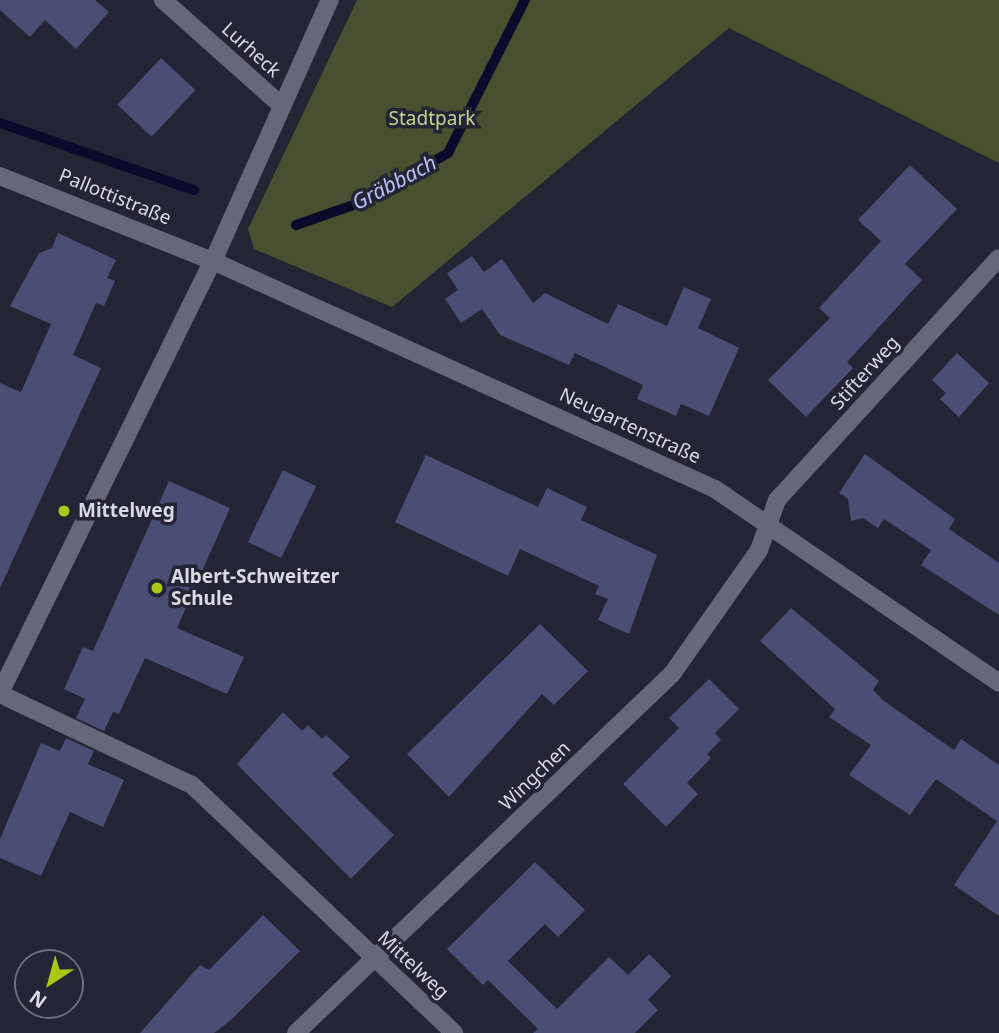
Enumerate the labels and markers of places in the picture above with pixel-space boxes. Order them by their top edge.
place label: Mittelweg [78,500,175,522]
marker: Mittelweg [56,503,72,519]
place label: Albert-Schweitzer Schule [171,566,339,610]
marker: Albert-Schweitzer Schule [149,580,165,596]

